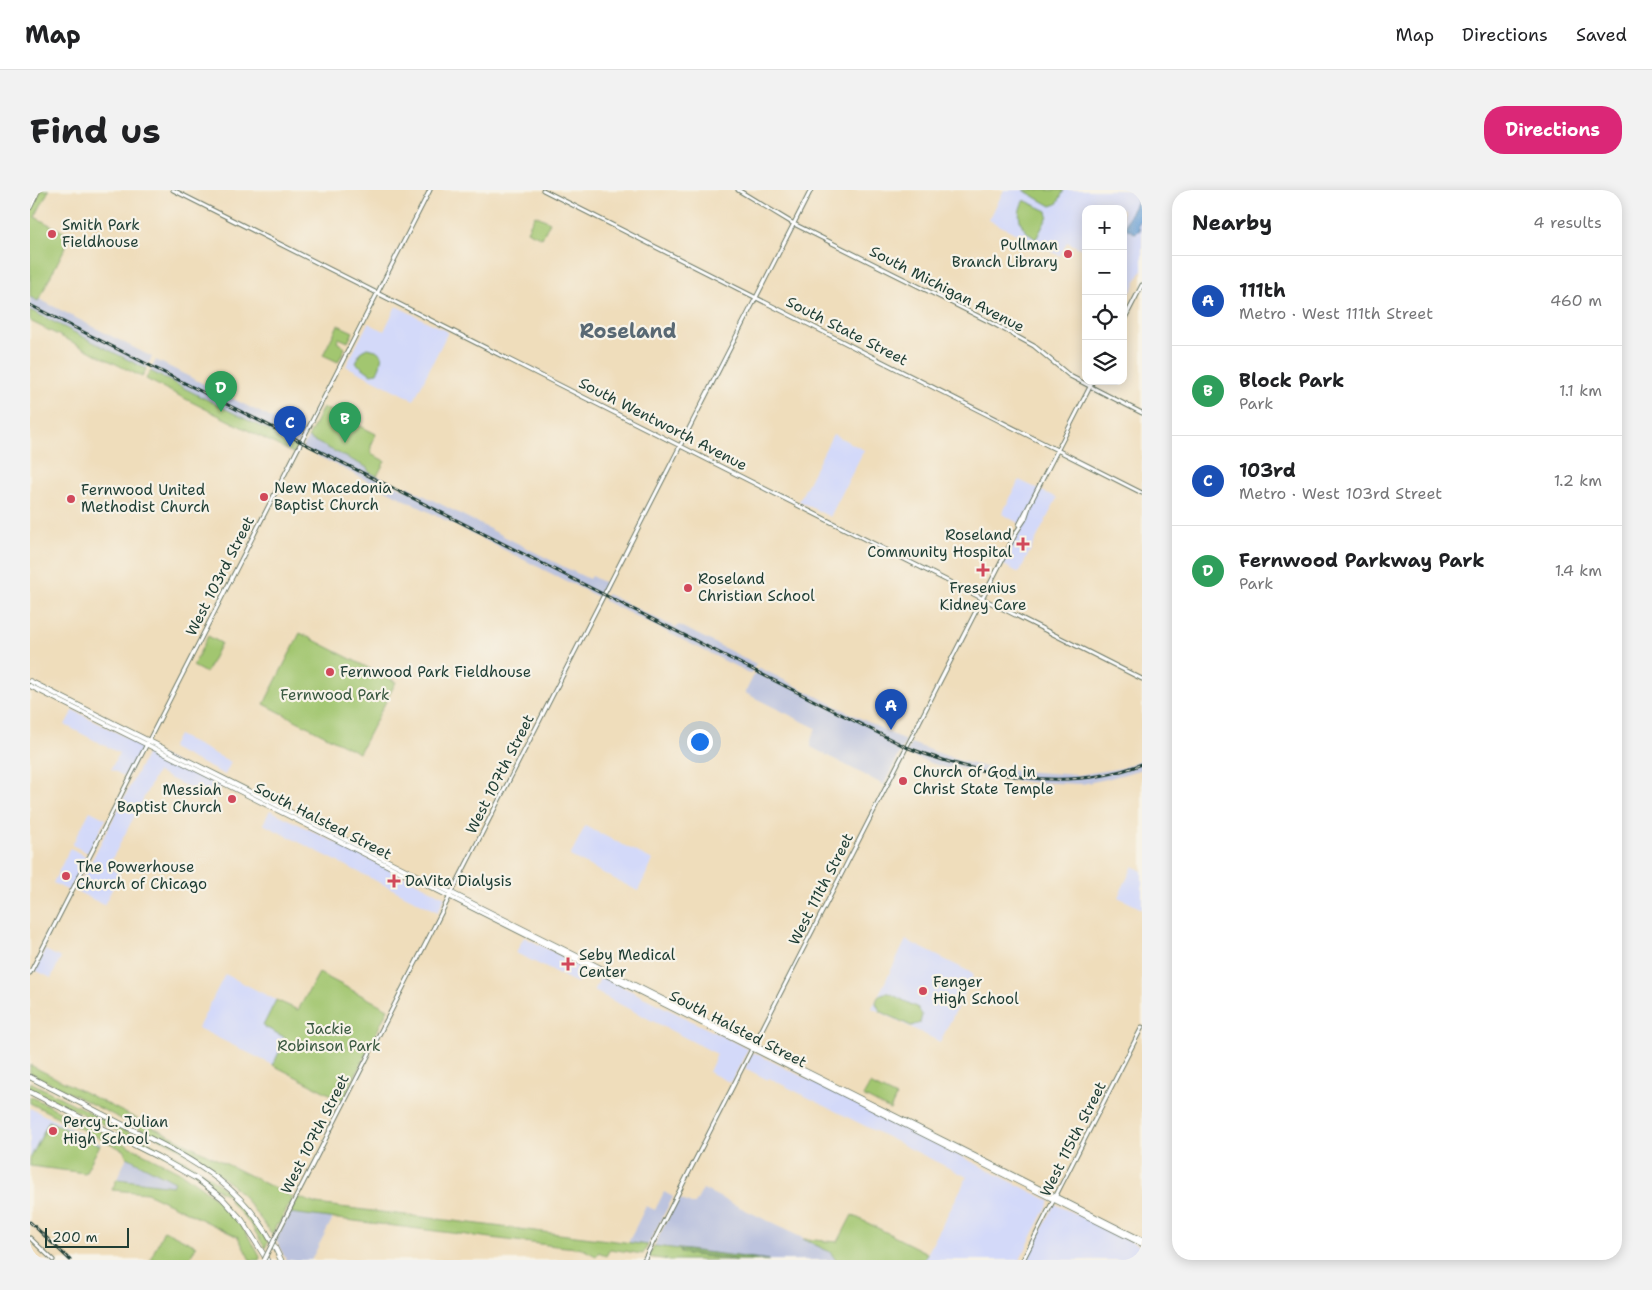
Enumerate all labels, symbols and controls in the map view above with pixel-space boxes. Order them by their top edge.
text: Map [25,19,81,51]
text: Map [1396,23,1434,47]
text: Directions [1462,23,1548,47]
text: Saved [1576,23,1627,47]
button: Directions [1484,106,1622,154]
text: Find us [30,107,161,154]
map controls [1082,205,1127,385]
button: + [1082,205,1127,250]
text: Nearby [1192,209,1272,237]
text: 4 results [1533,212,1602,233]
place label: Smith Park Fieldhouse [62,215,140,252]
marker: Smith Park Fieldhouse [46,228,58,240]
place label: Pullman Branch Library [952,235,1058,272]
street label: South Michigan Avenue [866,241,1028,337]
marker: Pullman Branch Library [1062,248,1074,260]
button: − [1082,250,1127,295]
text: 111th [1239,278,1286,303]
text: A [1202,290,1214,311]
text: 460 m [1550,290,1602,311]
street label: South State Street [783,292,911,370]
button: locate [1082,295,1127,340]
text: Metro · West 111th Street [1239,303,1433,324]
district label: Roseland [579,318,677,344]
button: layers [1082,340,1127,385]
text: Block Park [1239,368,1344,393]
pin: D [205,371,237,412]
street label: South Wentworth Avenue [575,373,751,475]
text: B [1203,380,1213,401]
text: 1.1 km [1559,380,1602,401]
text: Park [1239,393,1273,414]
pin: B [329,402,361,443]
pin: C [274,406,306,447]
text: 103rd [1239,458,1296,483]
text: C [1203,470,1213,491]
text: 1.2 km [1554,470,1602,491]
place label: New Macedonia Baptist Church [274,478,392,515]
place label: Fernwood United Methodist Church [81,480,210,517]
text: Metro · West 103rd Street [1239,483,1442,504]
marker: New Macedonia Baptist Church [258,491,270,503]
marker: Fernwood United Methodist Church [65,493,77,505]
street label: West 103rd Street [181,513,259,639]
place label: Roseland Community Hospital [867,525,1012,562]
marker: Roseland Community Hospital [1016,537,1030,551]
text: Fernwood Parkway Park [1239,548,1485,573]
text: D [1202,560,1214,581]
text: 1.4 km [1555,560,1602,581]
marker: Fresenius Kidney Care [976,563,990,577]
place label: Roseland Christian School [698,569,815,606]
text: Park [1239,573,1273,594]
place label: Fresenius Kidney Care [939,578,1027,615]
marker: Roseland Christian School [682,582,694,594]
place label: Fernwood Park Fieldhouse [340,662,531,682]
marker: Fernwood Park Fieldhouse [324,666,336,678]
park label: Fernwood Park [280,685,390,705]
pin: A [875,689,907,730]
street label: West 107th Street [461,711,539,837]
your location [687,729,713,755]
place label: Church of God in Christ State Temple [913,762,1054,799]
marker: Church of God in Christ State Temple [897,775,909,787]
street label: South Halsted Street [251,778,395,864]
place label: Messiah Baptist Church [117,780,222,817]
marker: Messiah Baptist Church [226,793,238,805]
street label: West 111th Street [784,830,858,948]
place label: The Powerhouse Church of Chicago [76,857,207,894]
marker: The Powerhouse Church of Chicago [60,870,72,882]
place label: DaVita Dialysis [405,871,512,891]
marker: DaVita Dialysis [387,874,401,888]
place label: Seby Medical Center [579,945,676,982]
marker: Seby Medical Center [561,957,575,971]
place label: Fenger High School [933,972,1019,1009]
marker: Fenger High School [917,985,929,997]
street label: South Halsted Street [666,986,810,1072]
park label: Jackie Robinson Park [277,1019,381,1056]
street label: West 107th Street [276,1071,354,1197]
street label: West 115th Street [1035,1078,1111,1200]
place label: Percy L. Julian High School [63,1112,168,1149]
marker: Percy L. Julian High School [47,1125,59,1137]
scale bar [45,1225,129,1248]
text: 200 m [52,1228,98,1246]

